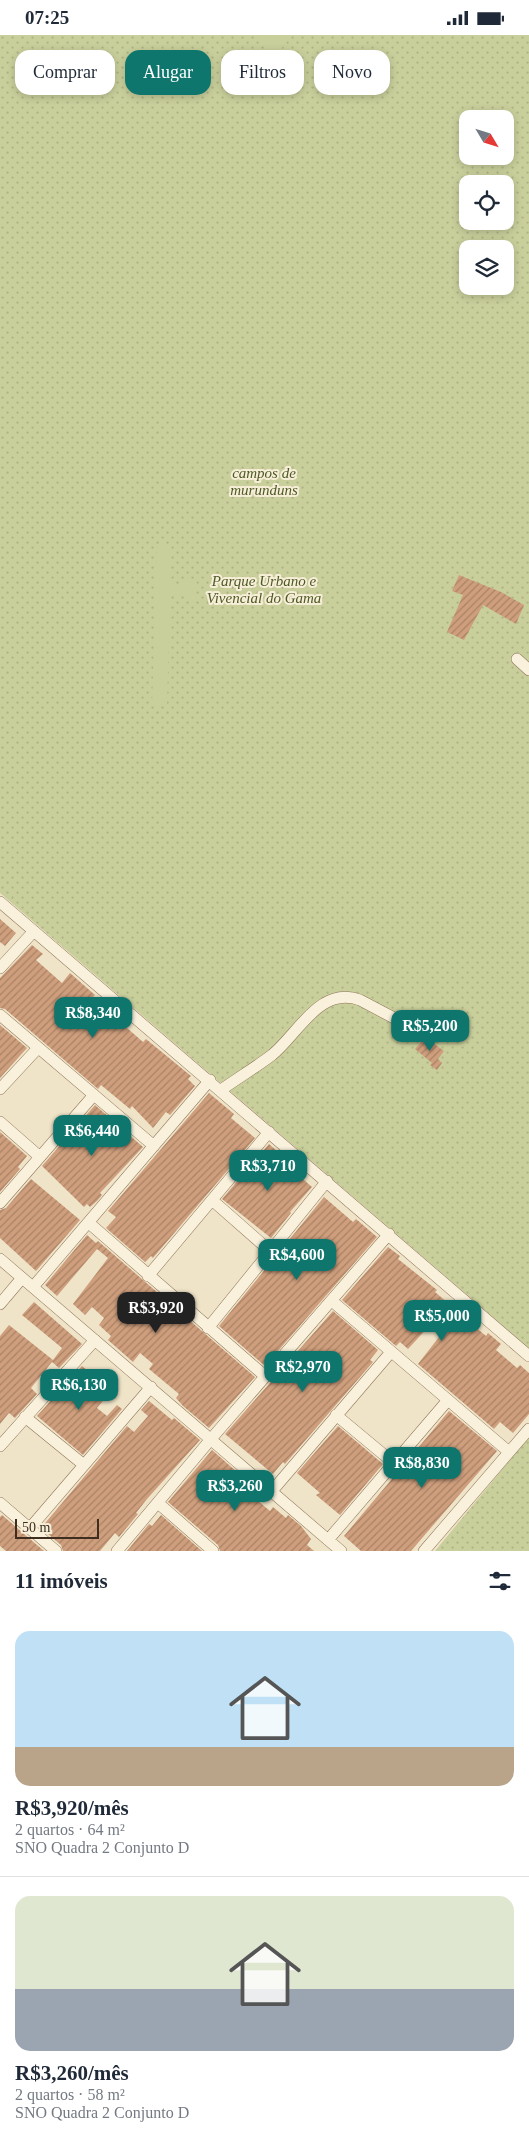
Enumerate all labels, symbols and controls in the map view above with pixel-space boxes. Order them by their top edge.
text: 07:25 [25,7,69,28]
chip: Comprar [15,50,115,95]
chip: Alugar [125,50,211,95]
chip: Filtros [221,50,304,95]
chip: Novo [314,50,390,95]
north arrow [459,110,514,165]
map controls [459,110,514,295]
button: locate [459,175,514,230]
button: layers [459,240,514,295]
park label: campos de murunduns [230,465,298,498]
park label: Parque Urbano e Vivencial do Gama [207,573,321,606]
pin: R$8,340 [47,997,139,1039]
text: R$8,340 [65,1004,121,1021]
pin: R$5,200 [384,1009,476,1052]
text: R$5,200 [402,1017,458,1034]
pin: R$6,440 [46,1115,138,1157]
text: R$6,440 [64,1122,120,1139]
pin: R$3,710 [222,1149,314,1192]
text: R$3,710 [240,1157,296,1174]
pin: R$4,600 [251,1239,343,1281]
text: R$4,600 [269,1246,325,1263]
pin: R$3,920 [110,1291,202,1334]
text: R$3,920 [128,1299,184,1316]
pin: R$5,000 [396,1299,488,1342]
text: R$5,000 [414,1307,470,1324]
pin: R$2,970 [257,1351,349,1393]
text: R$2,970 [275,1358,331,1375]
pin: R$6,130 [33,1369,125,1411]
text: R$6,130 [51,1376,107,1393]
pin: R$8,830 [376,1447,468,1489]
text: R$8,830 [394,1454,450,1471]
pin: R$3,260 [189,1469,281,1512]
text: R$3,260 [207,1477,263,1494]
scale bar [15,1516,99,1539]
text: 50 m [22,1520,50,1535]
icon: filters [486,1567,514,1595]
text: 11 imóveis [15,1569,108,1593]
icon: home [220,1663,310,1753]
text: R$3,920/mês [15,1796,129,1820]
text: 2 quartos · 64 m² [15,1821,125,1838]
text: SNO Quadra 2 Conjunto D [15,1839,189,1856]
icon: home [220,1929,310,2019]
text: R$3,260/mês [15,2061,129,2085]
text: 2 quartos · 58 m² [15,2086,125,2103]
text: SNO Quadra 2 Conjunto D [15,2104,189,2121]

